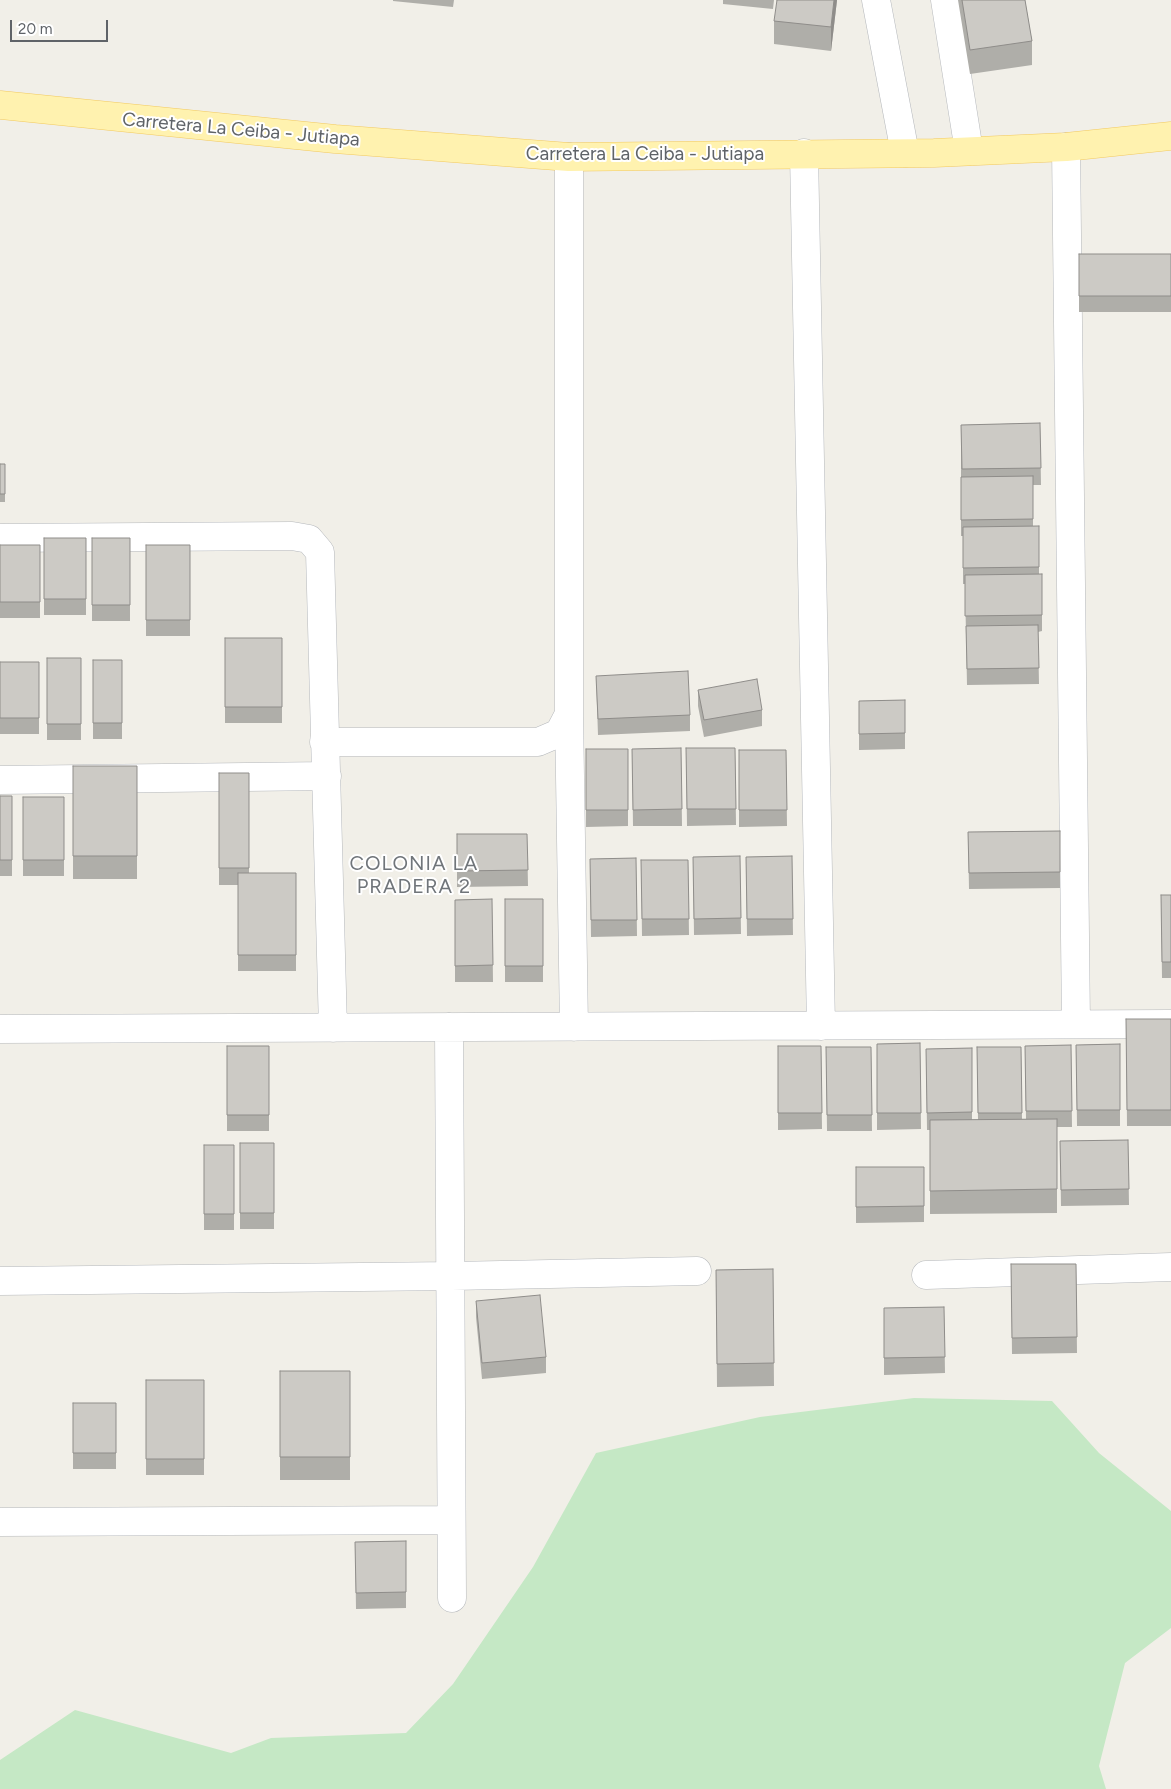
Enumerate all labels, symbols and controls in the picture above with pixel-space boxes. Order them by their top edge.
scale bar [12,10,110,42]
text: 20 m [18,20,52,38]
street label: Carretera La Ceiba - Jutiapa [121,108,361,152]
street label: Carretera La Ceiba - Jutiapa [526,143,764,165]
district label: COLONIA LA PRADERA 2 [348,852,480,899]

